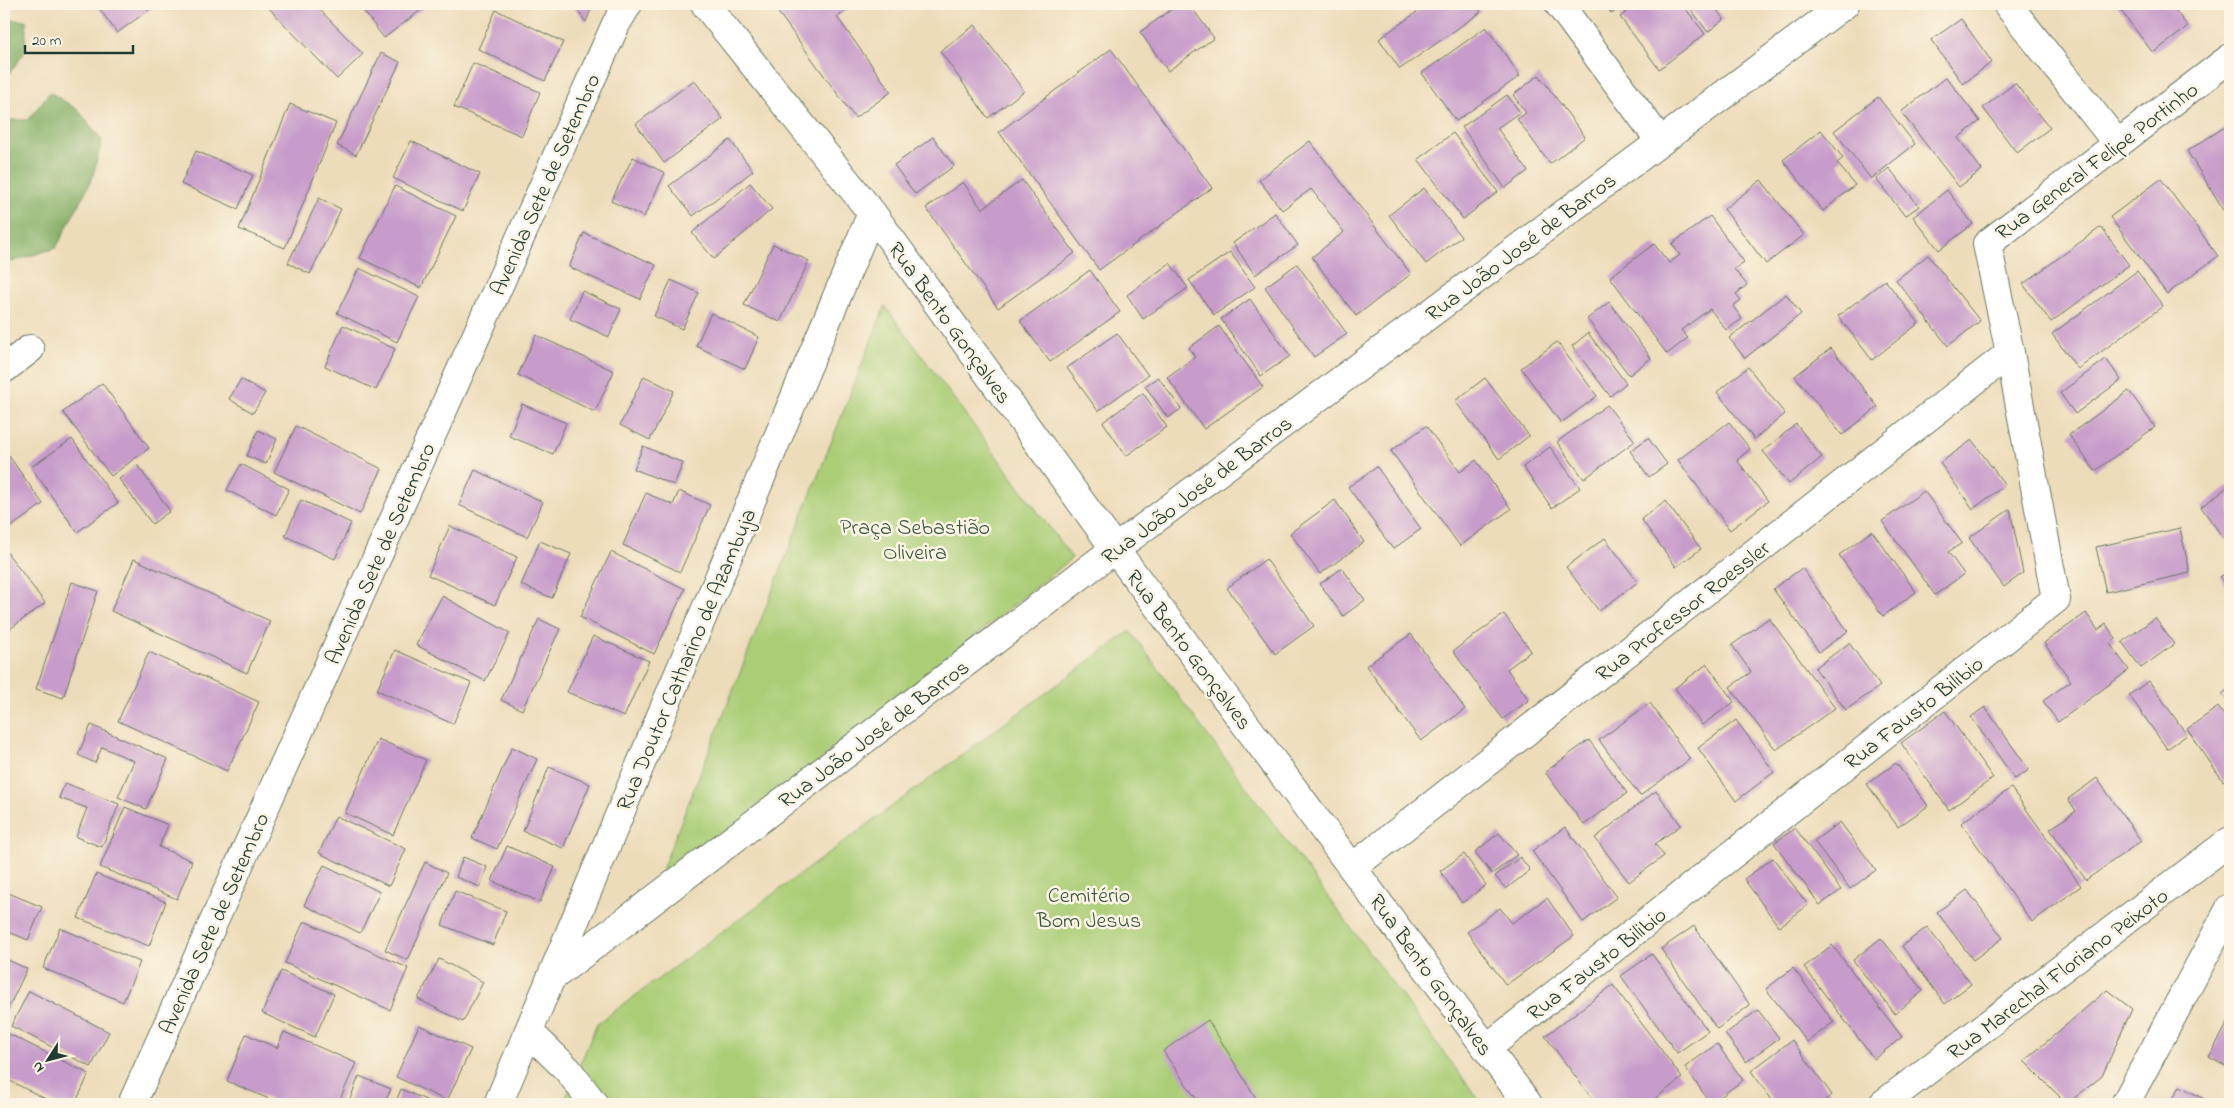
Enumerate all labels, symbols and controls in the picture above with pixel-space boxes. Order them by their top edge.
scale bar [25,22,132,54]
text: 20 m [32,30,62,52]
street label: Avenida Sete de Setembro [483,69,610,301]
street label: Rua General Felipe Portinho [1989,75,2206,250]
street label: Rua João José de Barros [1420,166,1624,331]
street label: Rua Bento Gonçalves [879,236,1018,411]
street label: Rua João José de Barros [1096,409,1300,574]
street label: Avenida Sete de Setembro [318,438,445,670]
street label: Rua Doutor Catharino de Azambuja [609,504,766,816]
park label: Praça Sebastião Oliveira [840,513,990,570]
street label: Rua Professor Roessler [1590,534,1778,691]
street label: Rua Bento Gonçalves [1117,564,1259,738]
street label: Rua Fausto Bilibio [1838,650,1992,779]
street label: Rua João José de Barros [773,653,977,818]
street label: Avenida Sete de Setembro [152,808,279,1040]
park label: Cemitério Bom Jesus [1036,881,1141,938]
street label: Rua Marechal Floriano Peixoto [1941,881,2176,1069]
street label: Rua Bento Gonçalves [1360,888,1499,1063]
street label: Rua Fausto Bilibio [1521,901,1675,1030]
north arrow [22,1036,72,1086]
text: N [27,1057,50,1077]

